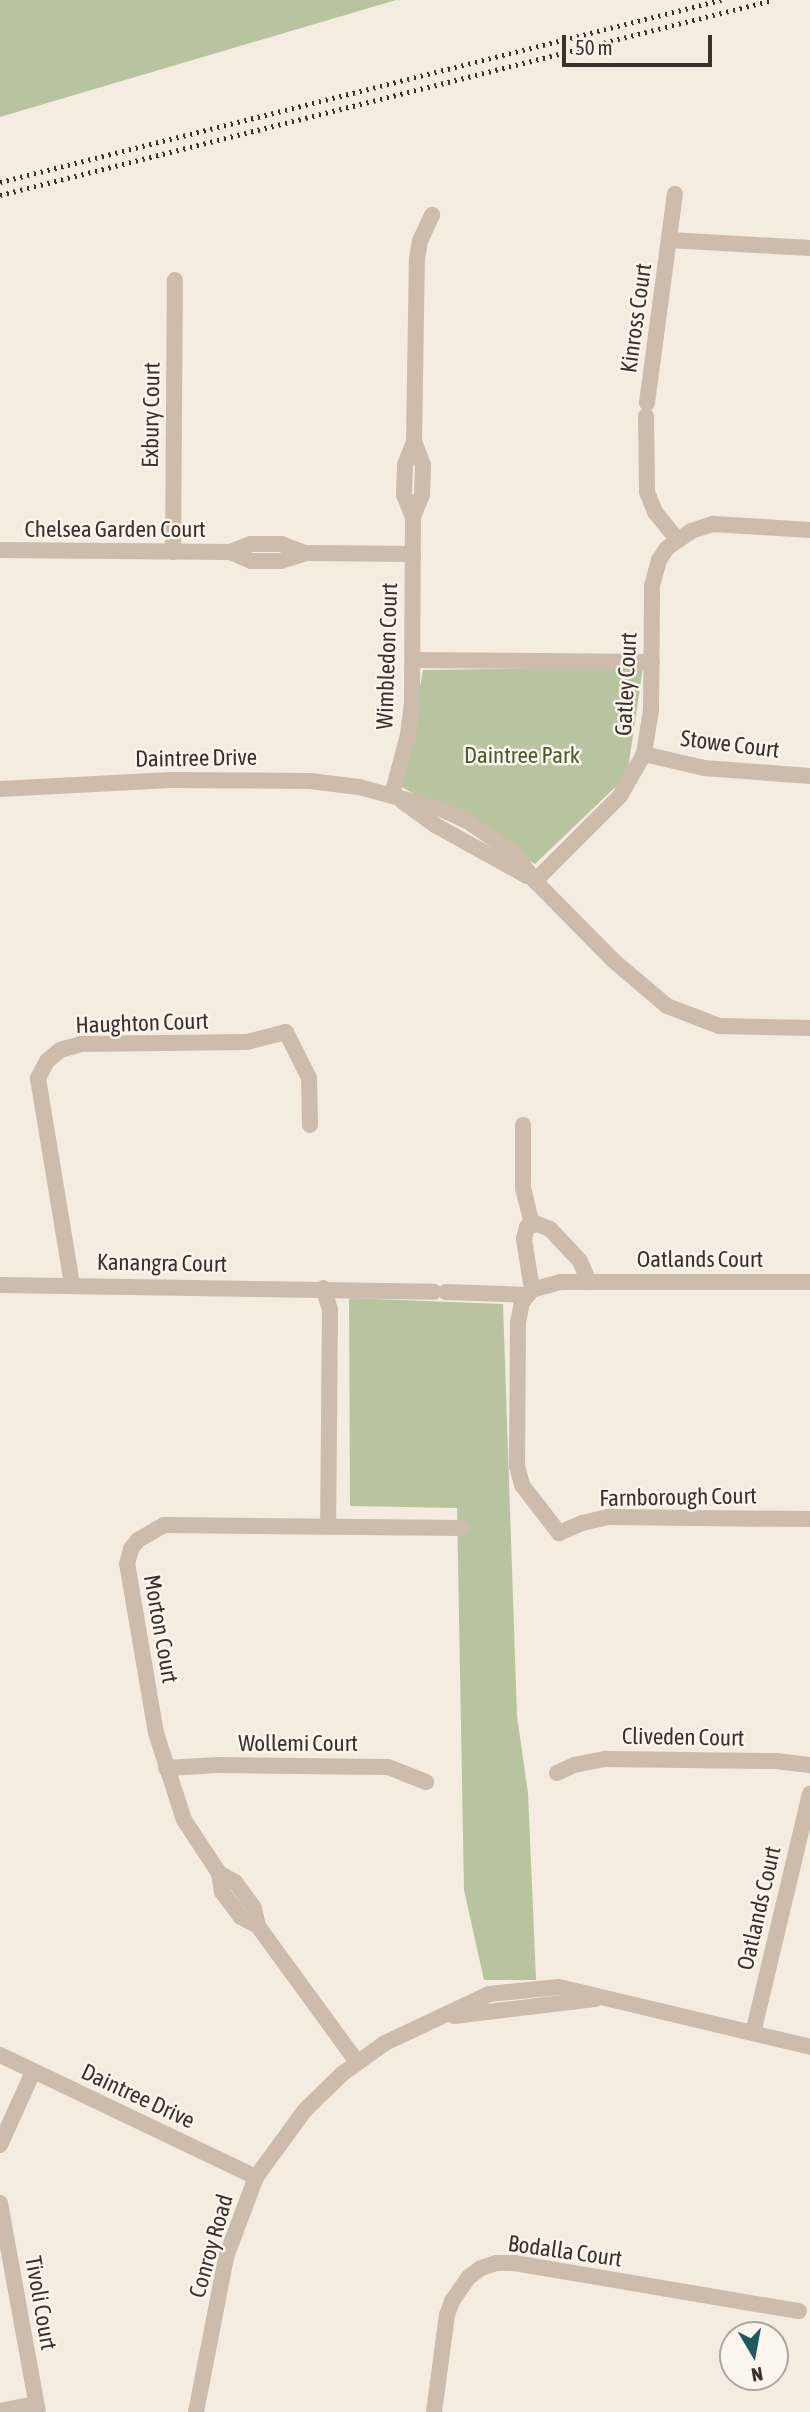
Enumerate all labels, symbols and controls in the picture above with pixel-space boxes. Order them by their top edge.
scale bar [565,21,716,65]
text: 50 m [575,35,613,59]
street label: Kinross Court [615,262,657,374]
street label: Exbury Court [136,362,166,468]
street label: Chelsea Garden Court [24,515,206,543]
street label: Wimbledon Court [371,582,403,730]
street label: Gatley Court [610,632,642,736]
street label: Stowe Court [679,724,781,764]
park label: Daintree Park [464,741,580,769]
street label: Daintree Drive [135,743,257,773]
street label: Haughton Court [75,1007,209,1039]
street label: Oatlands Court [637,1245,763,1273]
street label: Kanangra Court [97,1248,227,1278]
street label: Farnborough Court [599,1482,757,1512]
street label: Morton Court [138,1573,184,1685]
street label: Cliveden Court [622,1722,744,1752]
street label: Wollemi Court [238,1729,358,1757]
street label: Oatlands Court [731,1843,787,1973]
street label: Daintree Drive [77,2058,199,2134]
street label: Conroy Road [183,2191,239,2301]
street label: Bodalla Court [506,2229,624,2273]
street label: Tivoli Court [19,2254,63,2352]
north arrow [719,2321,789,2391]
text: N [750,2363,765,2387]

